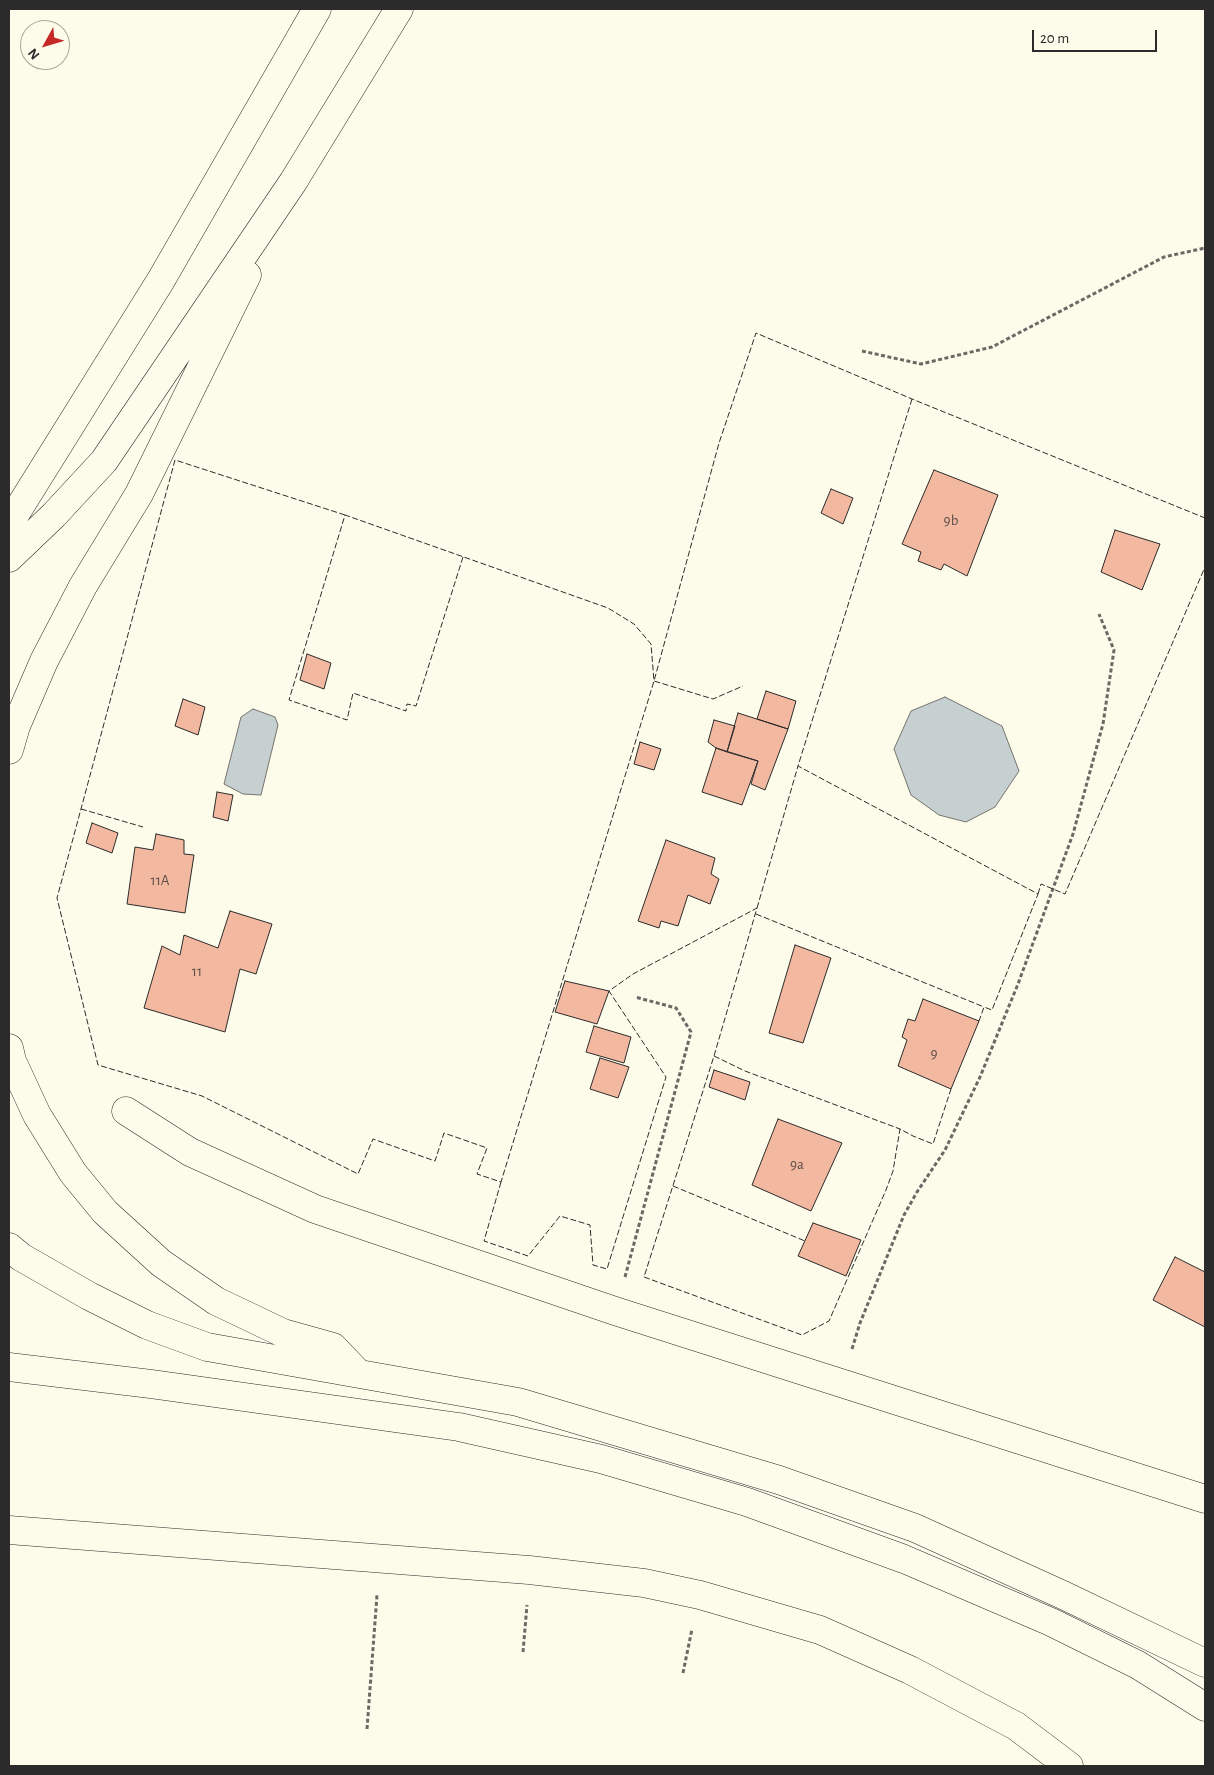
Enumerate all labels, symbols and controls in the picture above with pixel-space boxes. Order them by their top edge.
north arrow [20,20,70,70]
scale bar [1034,20,1159,52]
text: 20 m [1040,31,1069,46]
text: N [26,46,43,62]
house number: 9b [944,511,958,529]
house number: 11A [151,871,169,889]
house number: 11 [192,962,202,980]
house number: 9 [930,1044,938,1062]
house number: 9a [790,1155,804,1173]

